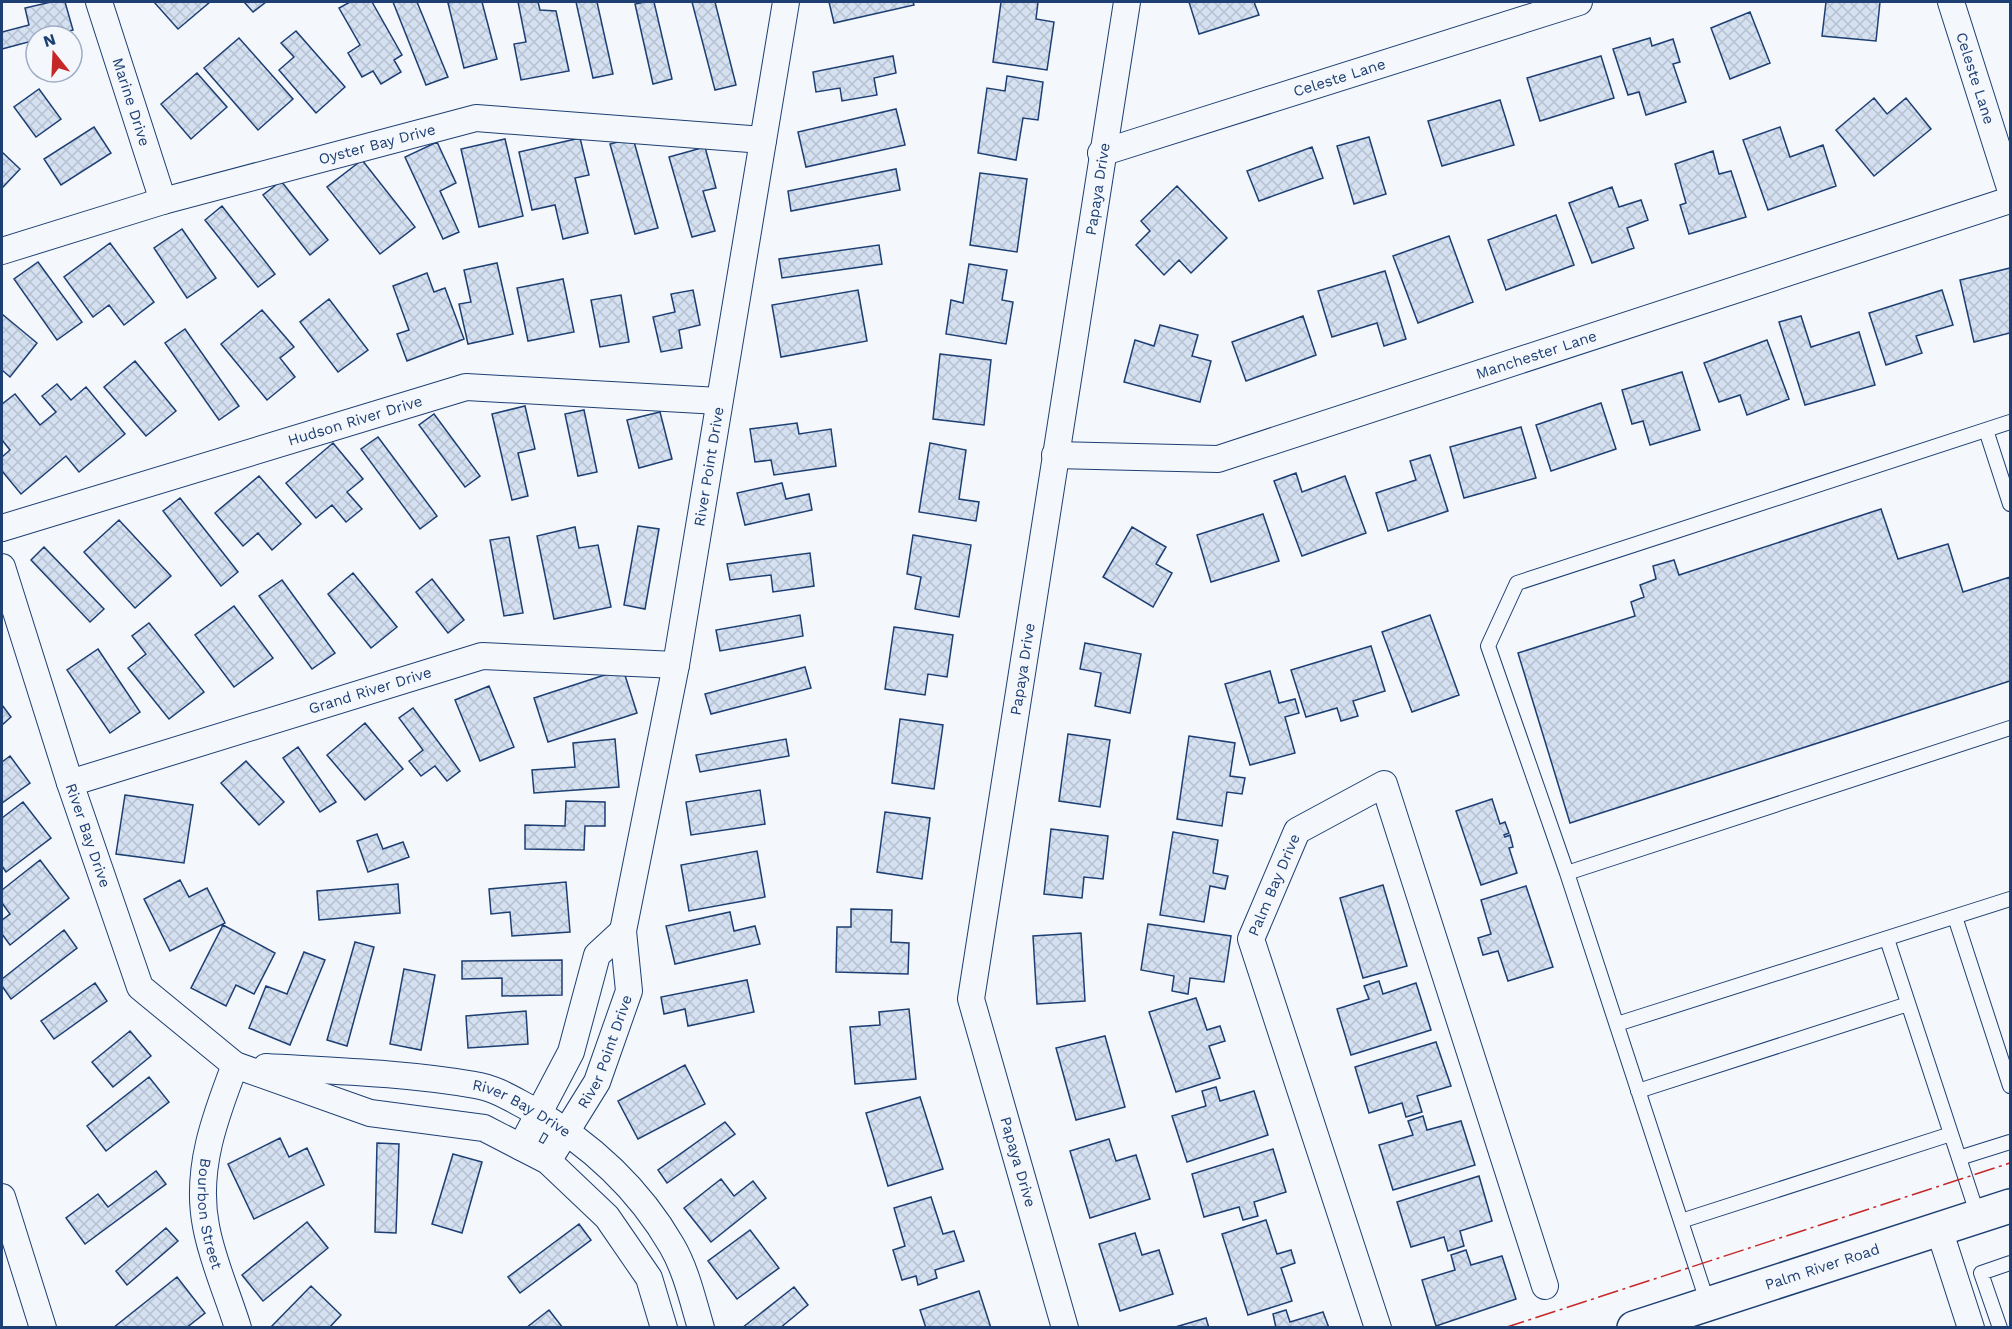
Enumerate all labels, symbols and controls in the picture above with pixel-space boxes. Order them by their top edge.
north arrow [24,24,84,84]
text: N [41,29,58,51]
street label: Celeste Lane [1952,30,1998,127]
street label: Celeste Lane [1291,55,1388,101]
street label: Marine Drive [109,56,154,148]
street label: Oyster Bay Drive [317,120,437,168]
street label: Papaya Drive [1082,142,1114,236]
street label: Manchester Lane [1474,327,1599,383]
street label: Hudson River Drive [286,392,424,450]
street label: River Point Drive [690,405,728,528]
street label: Papaya Drive [1007,622,1039,717]
street label: Grand River Drive [306,663,434,718]
street label: River Bay Drive [62,781,114,890]
street label: Palm Bay Drive [1244,831,1304,939]
street label: River Point Drive [574,993,636,1112]
street label: River Bay Drive [471,1076,574,1141]
street label: Papaya Drive [997,1115,1039,1209]
street label: Bourbon Street [194,1157,226,1272]
street label: Palm River Road [1763,1240,1882,1294]

